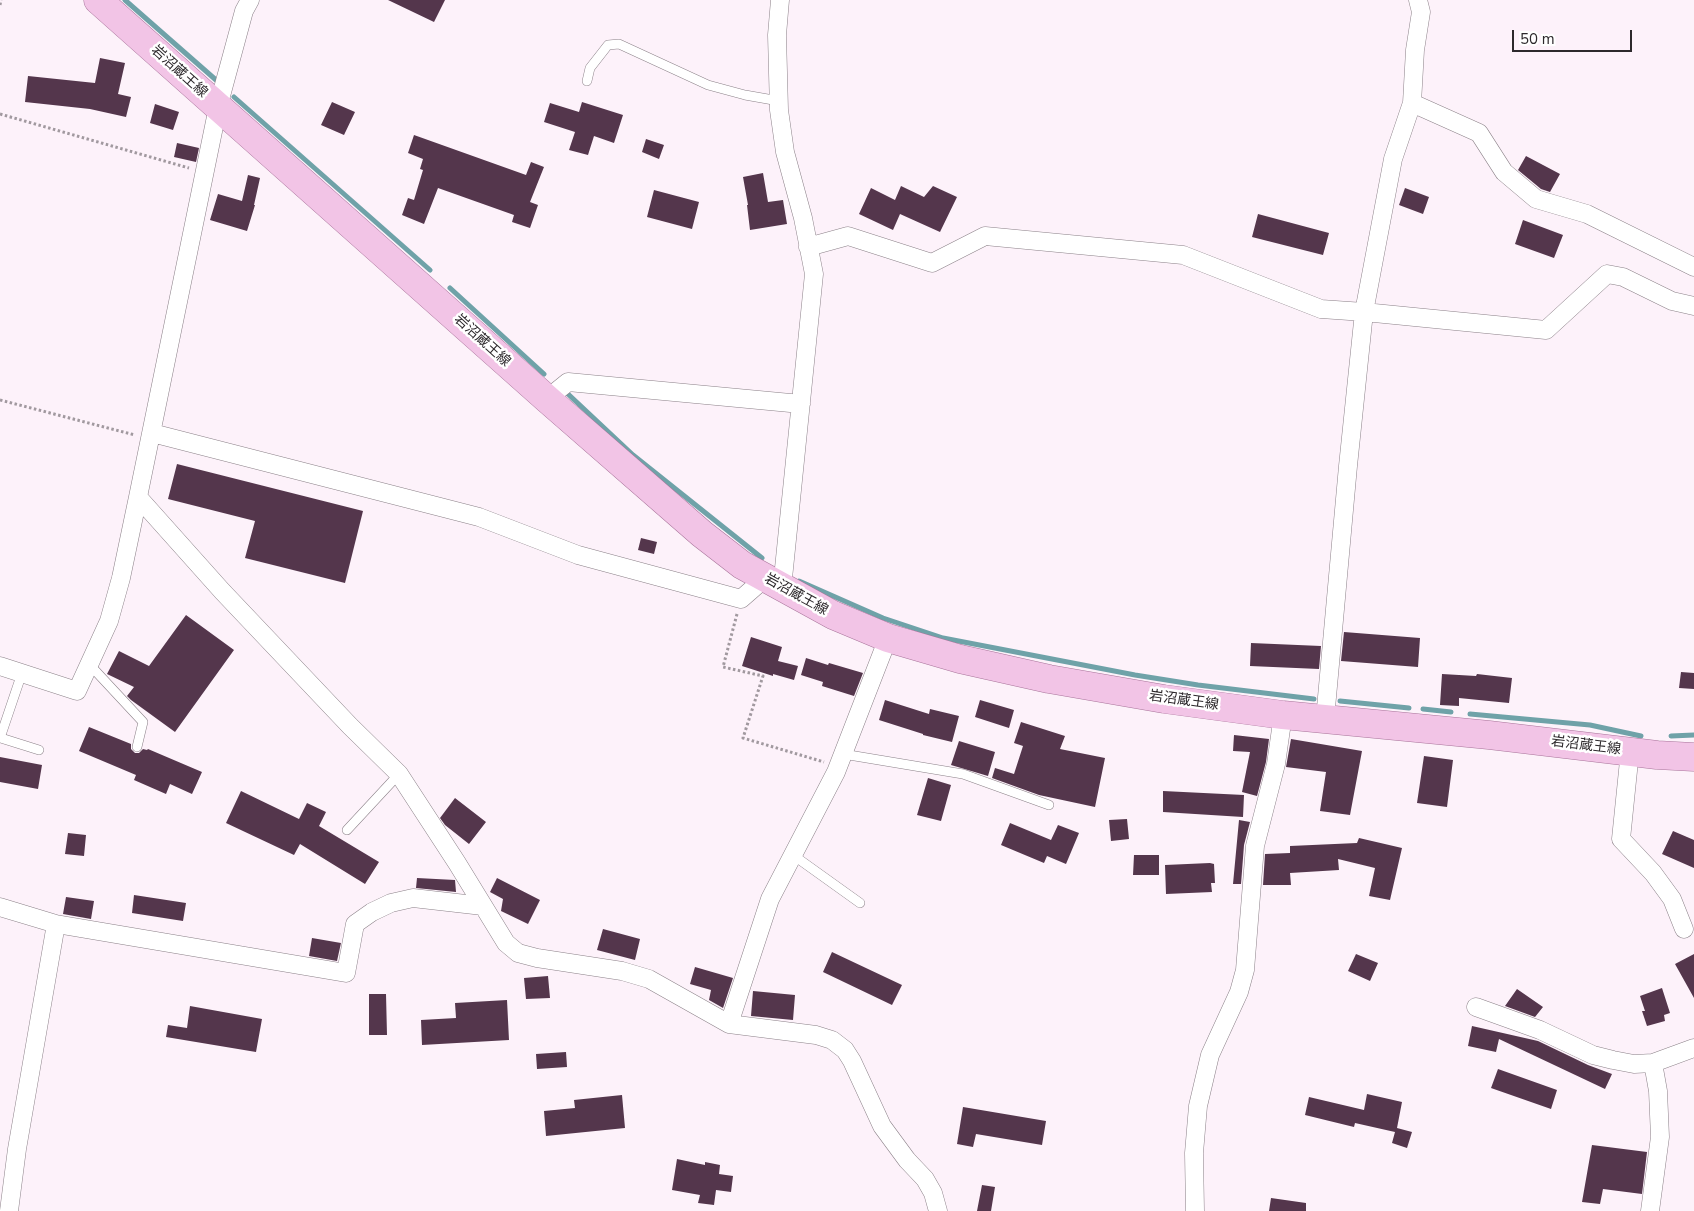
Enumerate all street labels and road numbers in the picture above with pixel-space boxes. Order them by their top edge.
street label: 岩沼蔵王線 [147,42,211,102]
street label: 岩沼蔵王線 [450,311,514,371]
street label: 岩沼蔵王線 [761,571,831,619]
street label: 岩沼蔵王線 [1148,688,1220,714]
street label: 岩沼蔵王線 [1550,733,1622,759]

